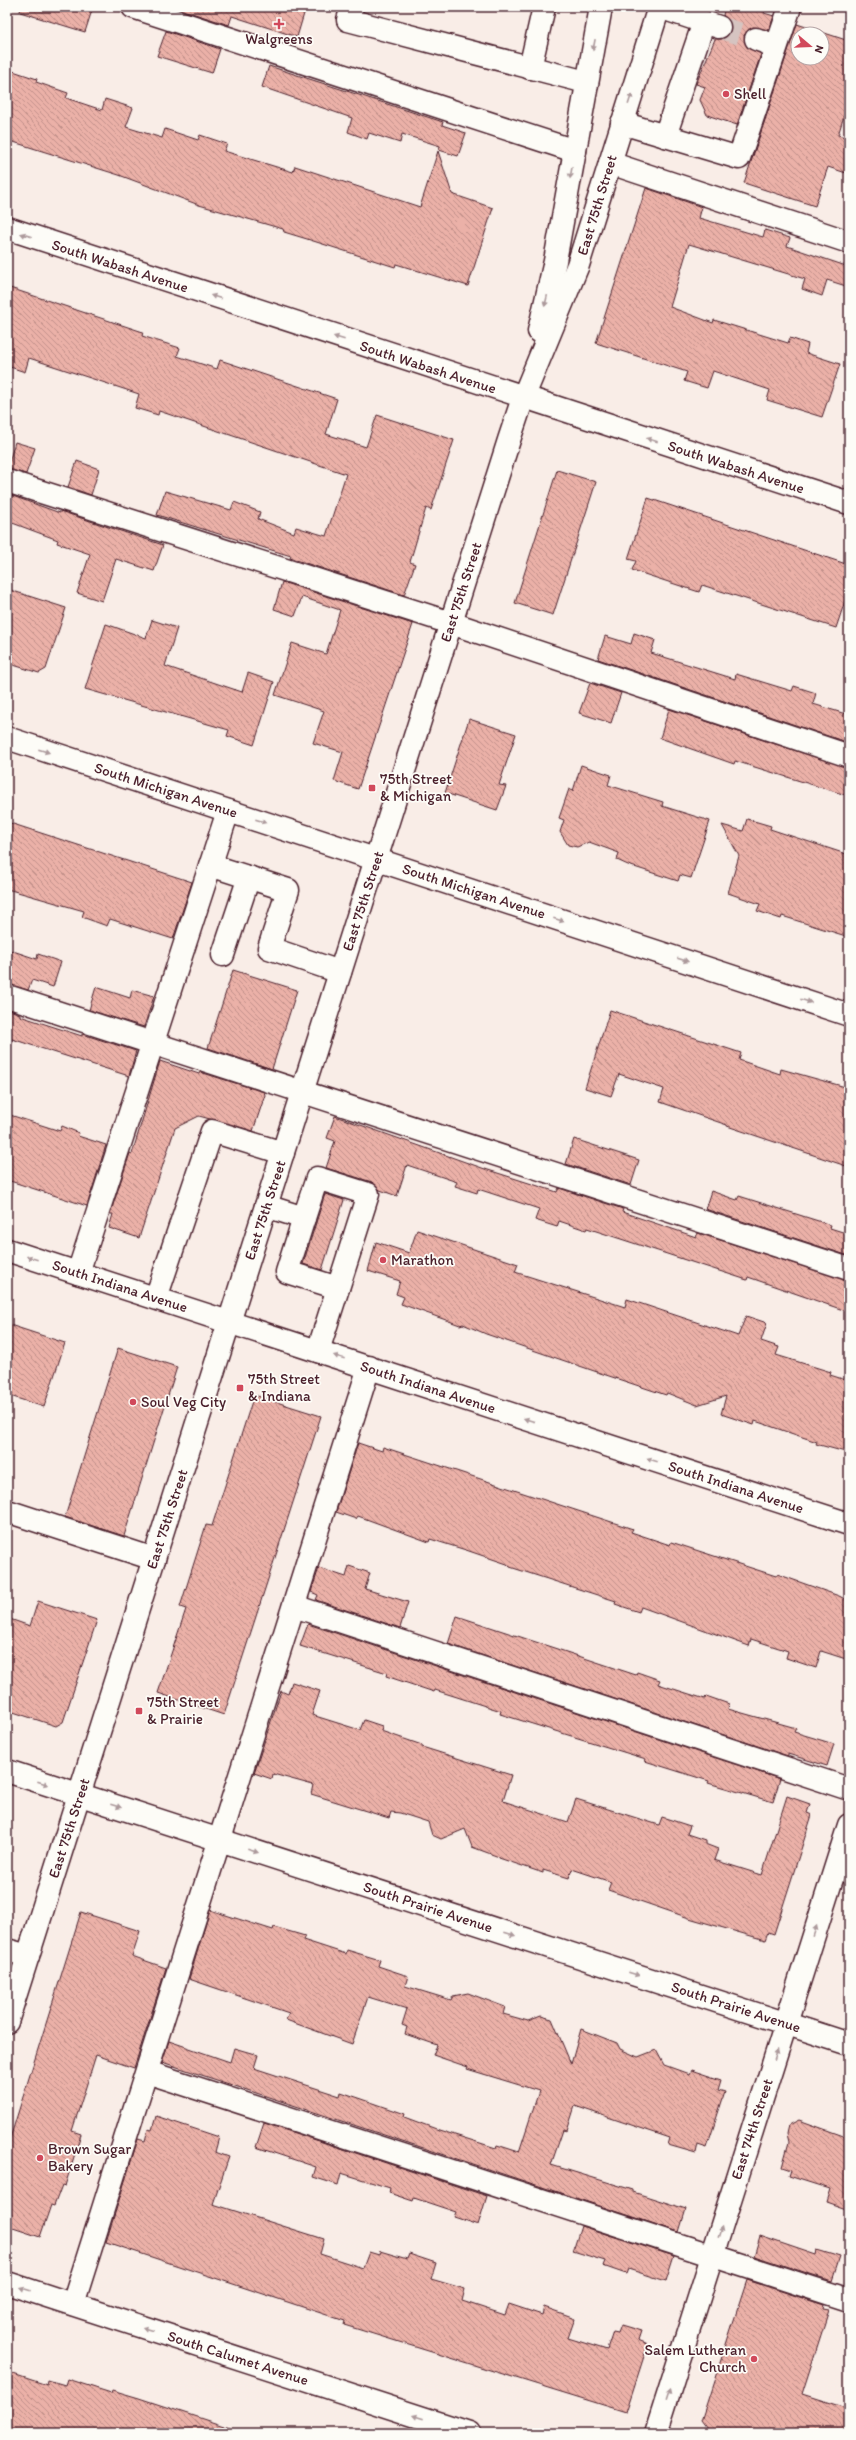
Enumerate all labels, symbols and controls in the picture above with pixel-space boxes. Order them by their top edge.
marker: Walgreens [274,19,284,29]
north arrow [790,26,830,66]
place label: Walgreens [245,30,313,48]
one-way arrow [590,39,596,51]
text: N [812,43,826,55]
place label: Shell [734,85,767,103]
marker: Shell [721,89,731,99]
one-way arrow [627,93,633,105]
street label: East 75th Street [573,152,621,257]
one-way arrow [568,167,574,179]
one-way arrow [20,231,32,237]
street label: South Wabash Avenue [49,235,191,297]
one-way arrow [210,294,222,300]
one-way arrow [543,295,549,307]
one-way arrow [333,335,345,341]
street label: South Wabash Avenue [357,336,499,398]
street label: South Wabash Avenue [665,436,807,498]
one-way arrow [646,437,658,443]
street label: East 75th Street [436,539,486,644]
one-way arrow [38,748,50,754]
street label: South Michigan Avenue [92,758,240,822]
place label: 75th Street & Michigan [380,770,452,805]
marker: 75th Street & Michigan [367,783,377,793]
one-way arrow [255,818,267,824]
street label: East 75th Street [338,848,388,953]
street label: South Michigan Avenue [400,859,548,923]
one-way arrow [554,917,566,923]
one-way arrow [677,958,689,964]
one-way arrow [801,999,813,1005]
street label: East 75th Street [240,1157,290,1262]
place label: Marathon [391,1251,454,1269]
one-way arrow [26,1255,38,1261]
marker: Marathon [378,1255,388,1265]
street label: South Indiana Avenue [50,1256,190,1316]
one-way arrow [332,1354,344,1360]
street label: South Indiana Avenue [358,1357,498,1417]
place label: 75th Street & Indiana [248,1370,320,1405]
marker: 75th Street & Indiana [235,1383,245,1393]
place label: Soul Veg City [141,1393,226,1411]
marker: Soul Veg City [128,1397,138,1407]
one-way arrow [522,1416,534,1422]
one-way arrow [646,1457,658,1463]
street label: South Indiana Avenue [666,1457,806,1517]
street label: East 75th Street [142,1466,192,1571]
place label: 75th Street & Prairie [147,1693,219,1728]
marker: 75th Street & Prairie [134,1706,144,1716]
street label: East 75th Street [44,1775,94,1880]
one-way arrow [37,1780,49,1786]
one-way arrow [110,1804,122,1810]
one-way arrow [247,1848,259,1854]
street label: South Prairie Avenue [361,1878,495,1936]
one-way arrow [812,1924,818,1936]
one-way arrow [504,1931,516,1937]
one-way arrow [628,1971,640,1977]
street label: South Prairie Avenue [669,1978,803,2036]
one-way arrow [773,2048,779,2060]
street label: East 74th Street [727,2076,777,2182]
place label: Brown Sugar Bakery [48,2140,132,2175]
marker: Brown Sugar Bakery [35,2153,45,2163]
one-way arrow [717,2226,723,2238]
one-way arrow [18,2286,30,2292]
one-way arrow [142,2326,154,2332]
street label: South Calumet Avenue [165,2327,311,2389]
place label: Salem Lutheran Church [645,2341,746,2376]
marker: Salem Lutheran Church [749,2354,759,2364]
one-way arrow [665,2390,671,2402]
one-way arrow [412,2413,424,2419]

